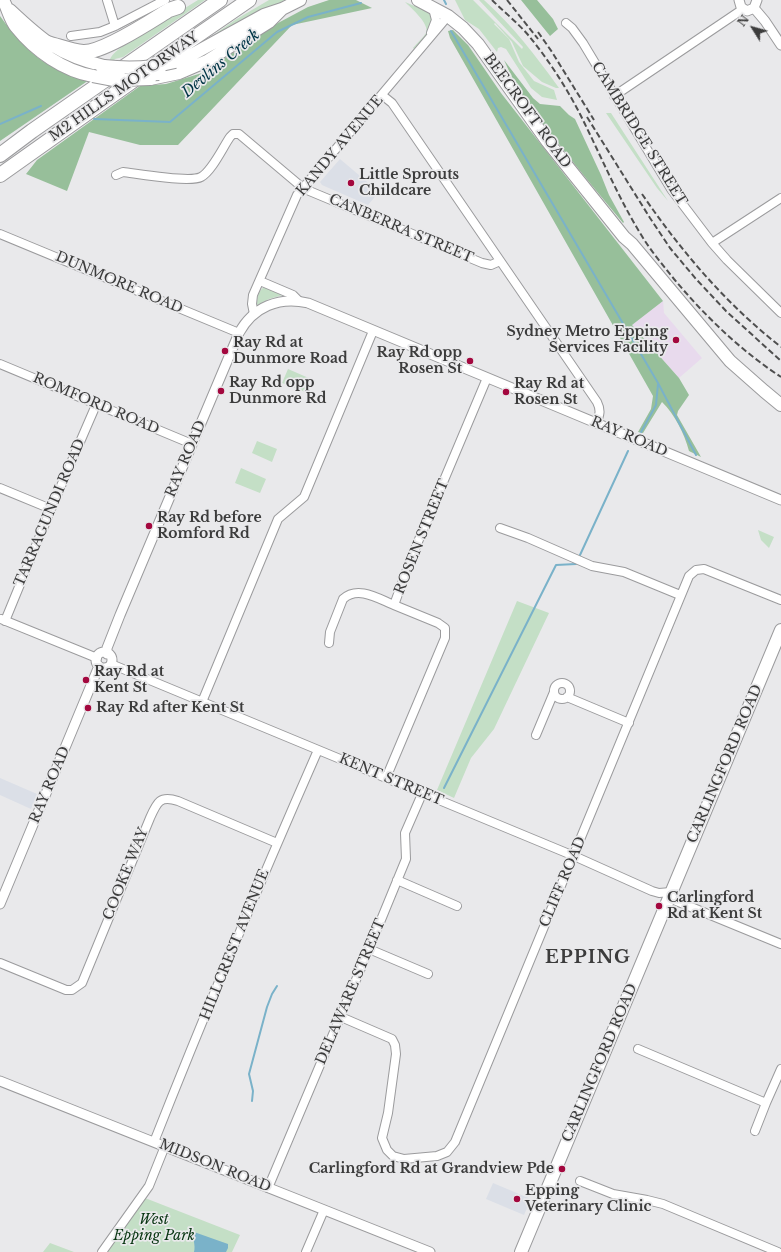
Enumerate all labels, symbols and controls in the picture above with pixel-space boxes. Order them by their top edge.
north arrow [733,8,773,48]
text: N [735,12,752,29]
water label: Devlins Creek [178,26,264,102]
street label: M2 HILLS MOTORWAY [46,29,202,145]
street label: BEECROFT ROAD [480,50,574,172]
street label: CAMBRIDGE STREET [588,59,690,209]
street label: KANDY AVENUE [293,92,387,200]
place label: Little Sprouts Childcare [359,167,459,200]
marker: Little Sprouts Childcare [346,178,356,188]
street label: CANBERRA STREET [326,191,476,267]
street label: DUNMORE ROAD [53,249,185,317]
place label: Sydney Metro Epping Services Facility [506,324,668,356]
place label: Ray Rd at Dunmore Road [233,335,348,368]
marker: Sydney Metro Epping Services Facility [671,335,681,345]
place label: Ray Rd opp Rosen St [377,345,462,378]
marker: Ray Rd at Dunmore Road [220,346,230,356]
marker: Ray Rd opp Rosen St [465,356,475,366]
street label: ROMFORD ROAD [30,370,162,438]
place label: Ray Rd opp Dunmore Rd [229,375,327,408]
place label: Ray Rd at Rosen St [514,376,584,408]
marker: Ray Rd opp Dunmore Rd [216,386,226,396]
marker: Ray Rd at Rosen St [501,387,511,397]
street label: RAY ROAD [588,413,670,461]
street label: RAY ROAD [162,418,210,500]
street label: TARRAGUNDI ROAD [11,436,89,590]
street label: ROSEN STREET [391,477,453,597]
place label: Ray Rd before Romford Rd [157,510,262,542]
marker: Ray Rd before Romford Rd [144,521,154,531]
place label: Ray Rd at Kent St [94,664,164,696]
marker: Ray Rd at Kent St [81,675,91,685]
street label: CARLINGFORD ROAD [684,682,766,846]
place label: Ray Rd after Kent St [96,700,244,716]
marker: Ray Rd after Kent St [83,703,93,713]
street label: RAY ROAD [26,744,74,826]
street label: KENT STREET [336,750,446,810]
street label: COOKE WAY [100,825,152,923]
street label: CLIFF ROAD [536,834,590,930]
street label: HILLCREST AVENUE [197,867,273,1023]
place label: Carlingford Rd at Kent St [667,890,762,922]
marker: Carlingford Rd at Kent St [654,901,664,911]
street label: DELAWARE STREET [313,917,389,1067]
district label: EPPING [545,947,631,969]
street label: CARLINGFORD ROAD [559,981,641,1145]
street label: MIDSON ROAD [157,1136,273,1196]
place label: Carlingford Rd at Grandview Pde [309,1161,554,1177]
marker: Carlingford Rd at Grandview Pde [557,1164,567,1174]
place label: Epping Veterinary Clinic [525,1183,651,1216]
marker: Epping Veterinary Clinic [512,1194,522,1204]
park label: West Epping Park [113,1212,195,1244]

